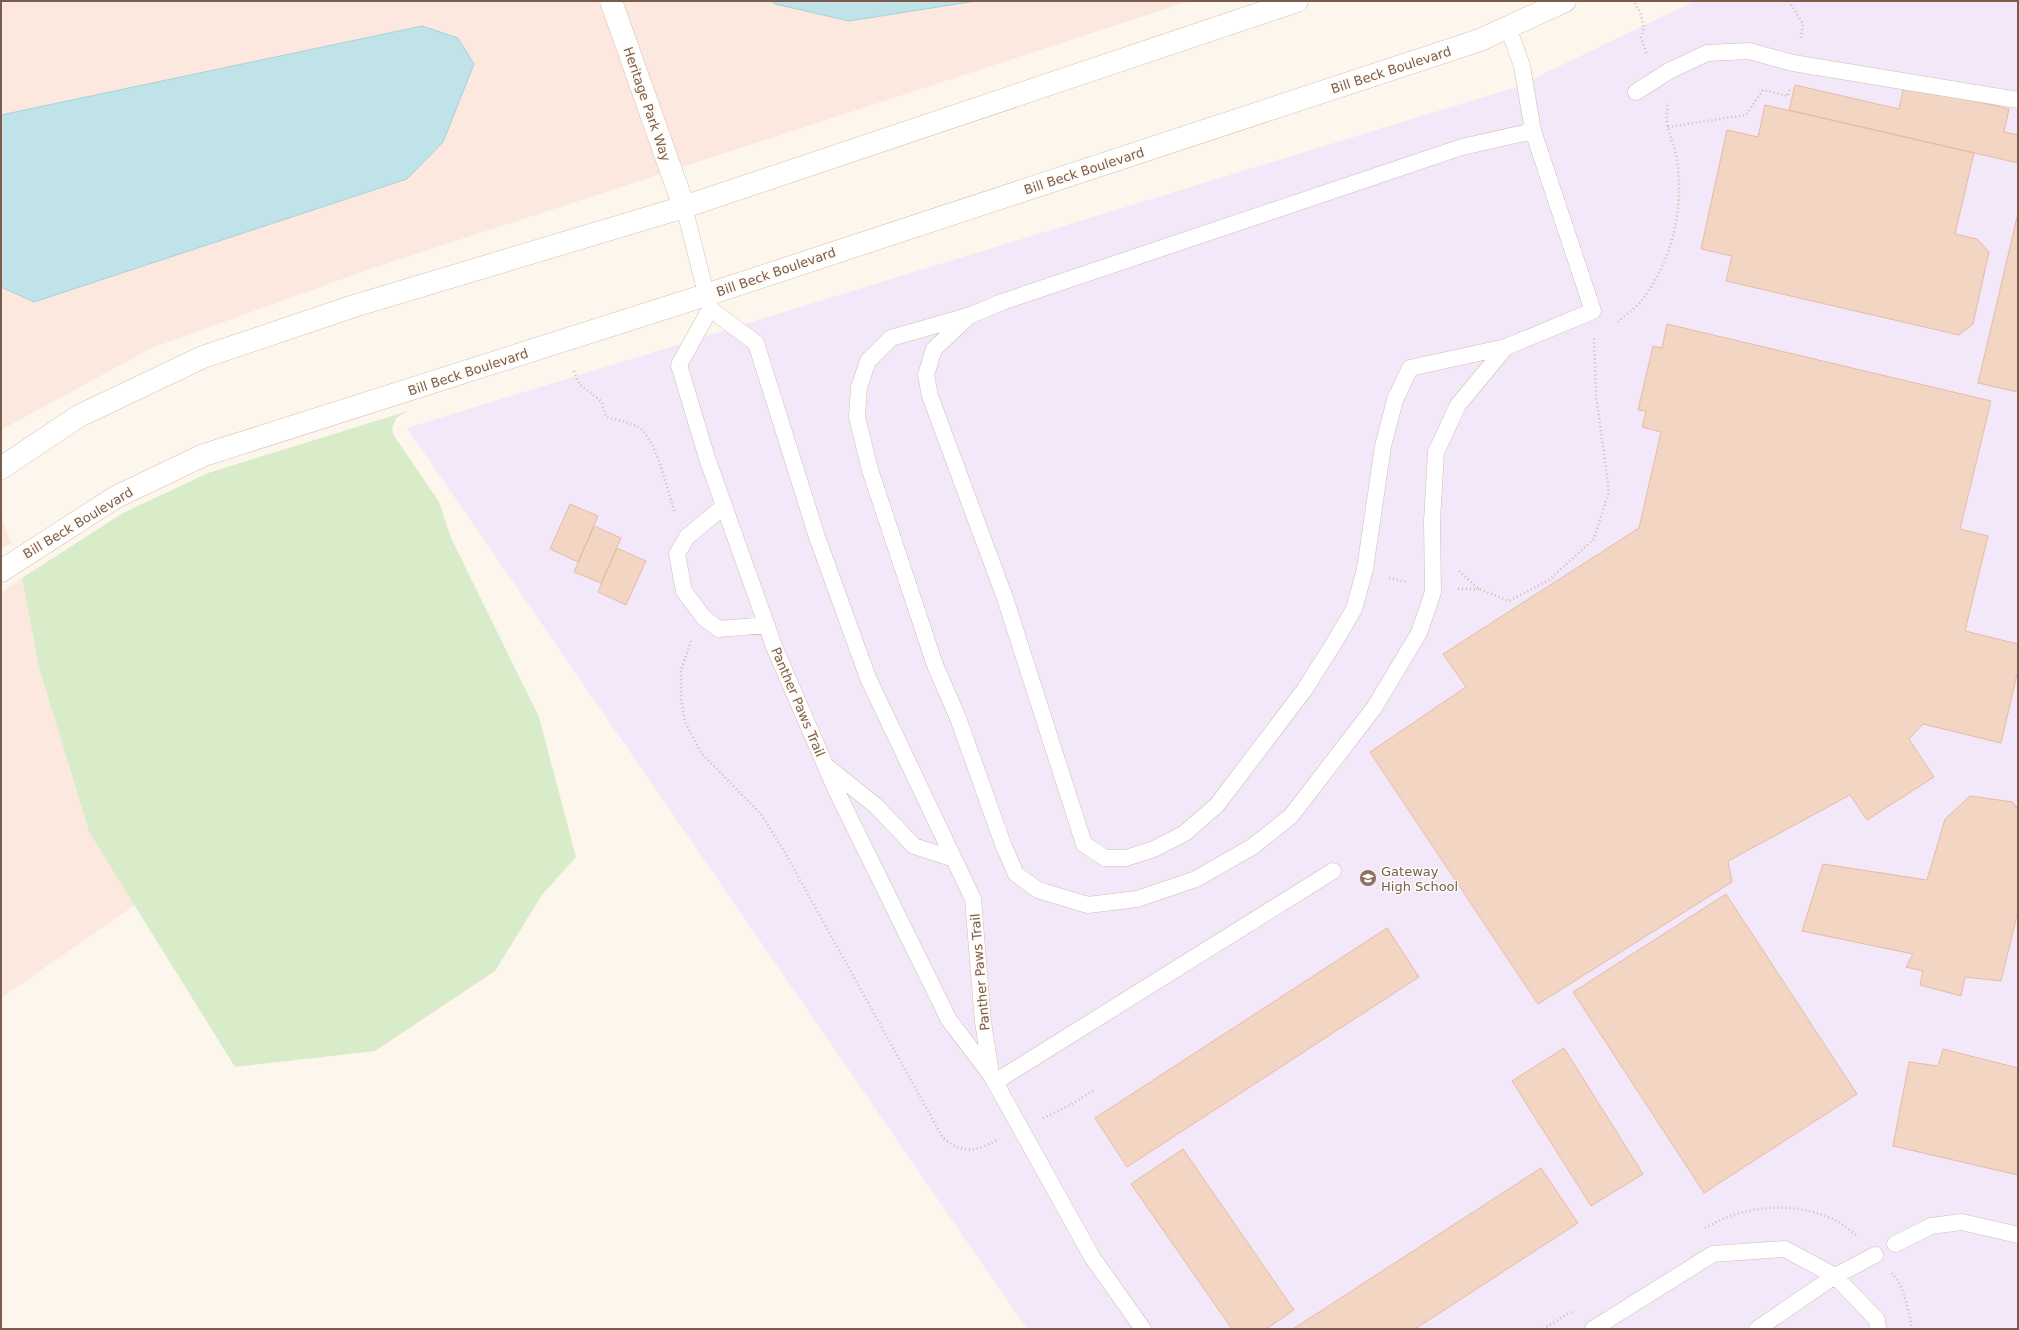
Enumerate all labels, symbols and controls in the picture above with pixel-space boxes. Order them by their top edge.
street label: Bill Beck Boulevard [1329,43,1453,97]
street label: Heritage Park Way [620,45,674,163]
street label: Bill Beck Boulevard [1022,144,1146,198]
street label: Bill Beck Boulevard [714,244,838,300]
street label: Bill Beck Boulevard [406,345,530,399]
street label: Bill Beck Boulevard [20,484,136,562]
street label: Panther Paws Trail [768,645,828,759]
place label: Gateway High School [1381,864,1458,894]
school or university icon: Gateway High School [1358,868,1378,888]
street label: Panther Paws Trail [967,913,993,1031]

